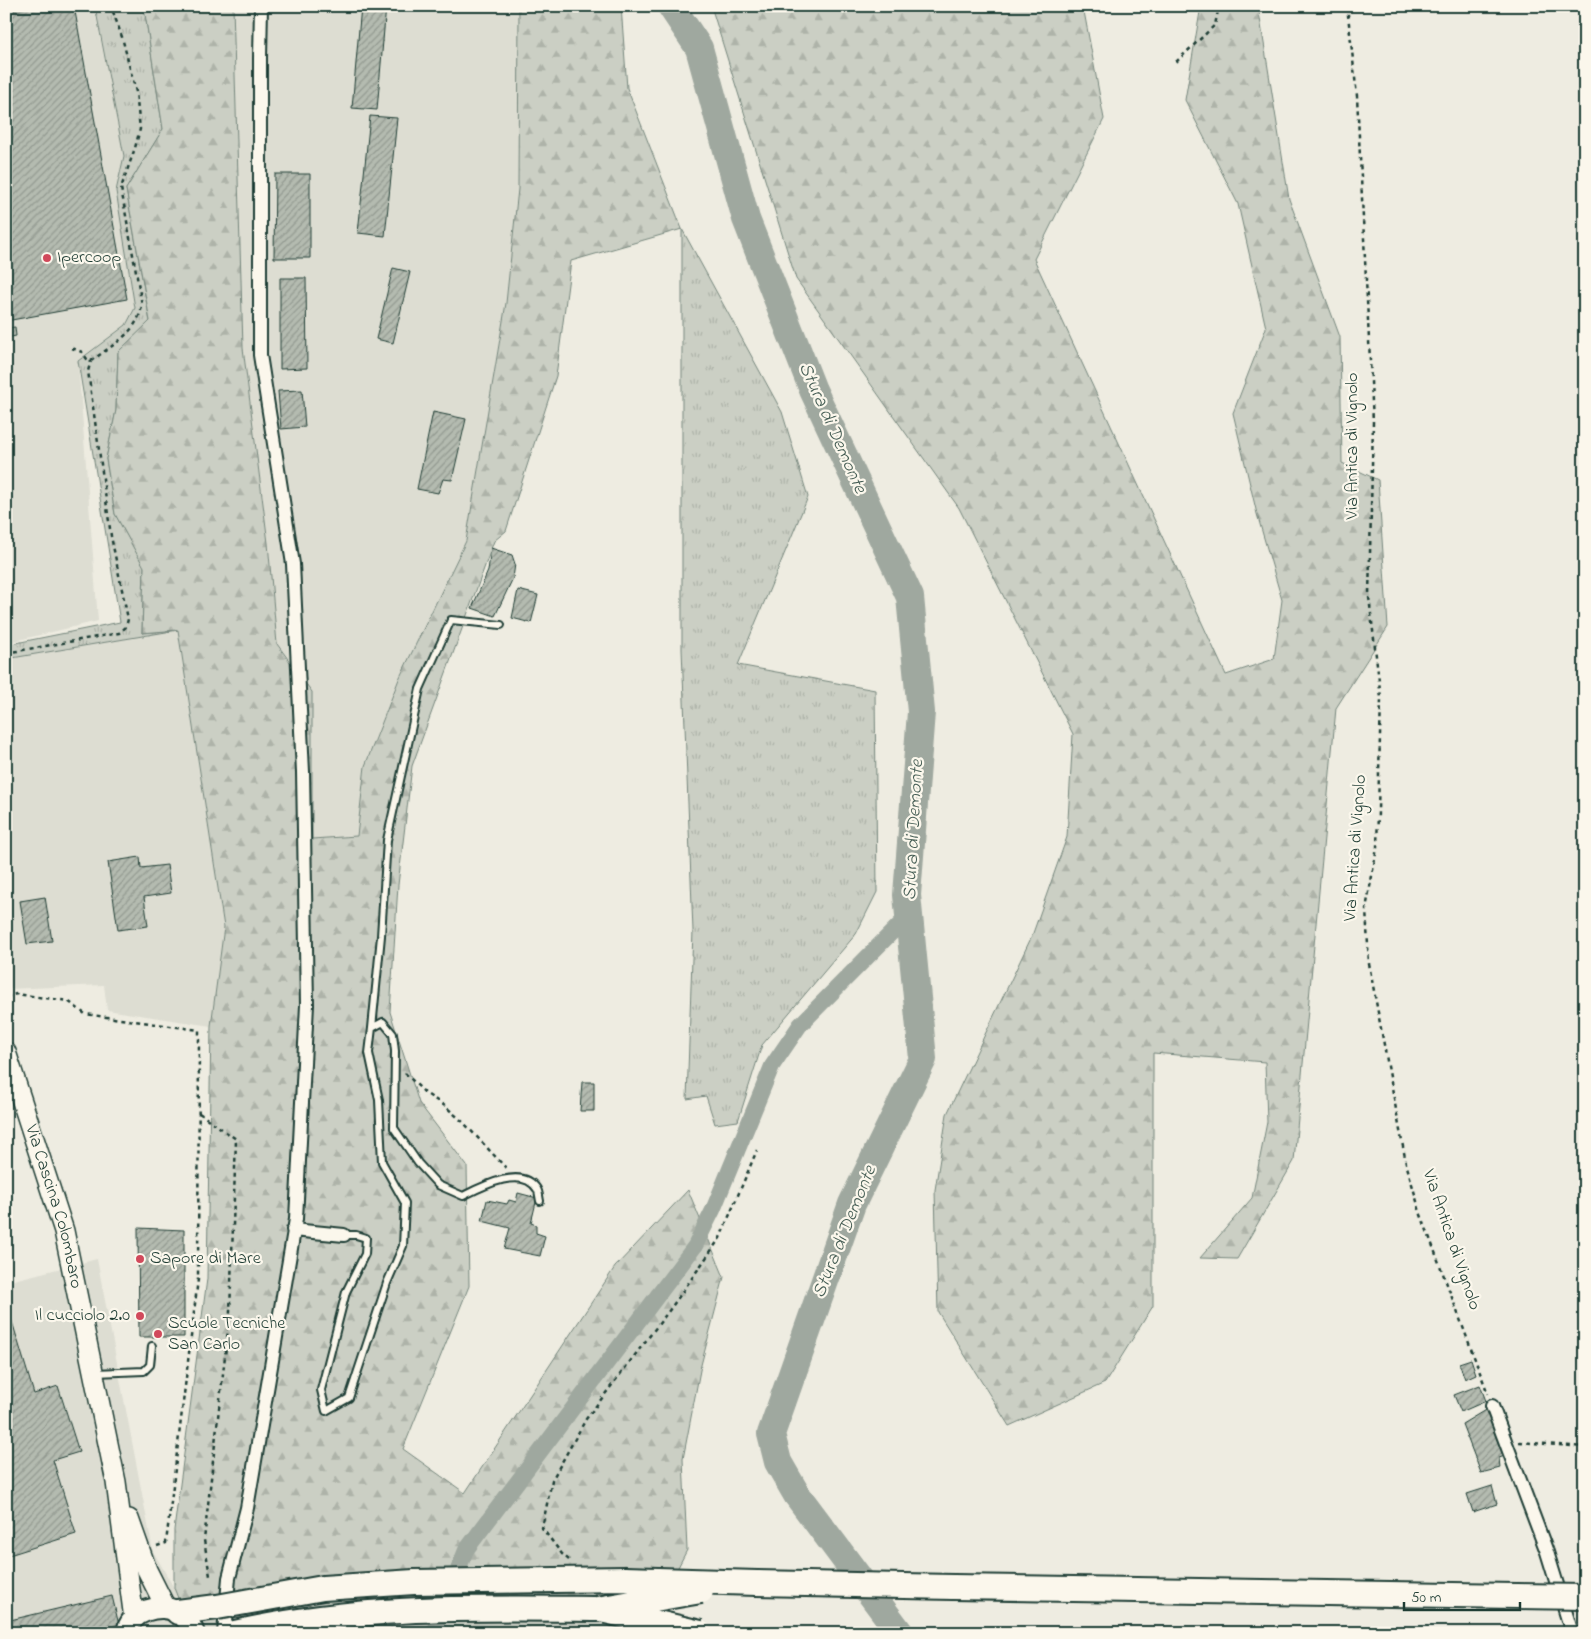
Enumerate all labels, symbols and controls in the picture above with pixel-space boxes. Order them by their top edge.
place label: Ipercoop [57,245,121,271]
marker: Ipercoop [41,252,53,264]
water label: Stura di Demonte [791,358,874,499]
street label: Via Antica di Vignolo [1340,373,1367,520]
water label: Stura di Demonte [897,758,931,901]
street label: Via Antica di Vignolo [1338,774,1375,923]
street label: Via Cascina Colombaro [17,1121,89,1291]
water label: Stura di Demonte [806,1160,884,1302]
street label: Via Antica di Vignolo [1414,1165,1487,1314]
place label: Sapore di Mare [150,1246,262,1272]
marker: Sapore di Mare [134,1253,146,1265]
place label: Il cucciolo 2.0 [35,1303,130,1329]
marker: Il cucciolo 2.0 [134,1310,146,1322]
place label: Scuole Tecniche San Carlo [168,1311,286,1358]
marker: Scuole Tecniche San Carlo [152,1328,164,1340]
scale bar [1404,1579,1520,1611]
text: 50 m [1411,1587,1442,1609]

